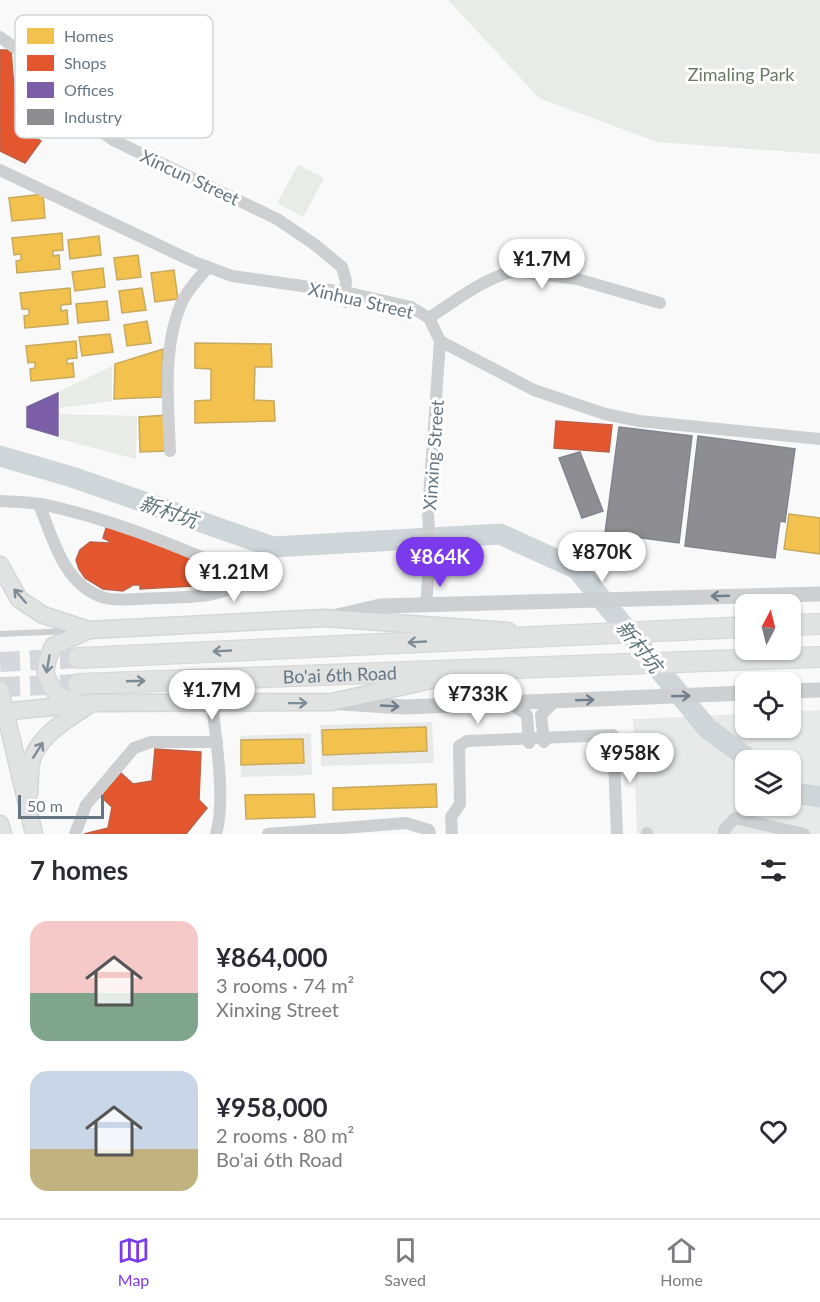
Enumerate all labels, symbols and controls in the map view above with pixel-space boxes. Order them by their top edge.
legend [15,15,213,138]
text: Homes [64,26,114,45]
text: Shops [64,53,107,72]
park label: Zimaling Park [688,63,795,85]
text: Offices [64,80,114,99]
text: Industry [64,107,123,126]
street label: Xincun Street [137,144,244,210]
pin: ¥1.7M [500,239,584,290]
text: ¥1.7M [513,246,571,270]
street label: Xinhua Street [306,277,416,323]
street label: Xinxing Street [418,398,448,511]
water label: 新村坑 [137,490,204,533]
pin: ¥870K [560,532,644,583]
pin: ¥864K [398,537,482,588]
text: ¥870K [572,539,632,563]
text: ¥864K [410,544,470,568]
pin: ¥1.21M [185,552,283,603]
text: ¥1.21M [199,559,269,583]
one-way arrow [13,588,26,604]
one-way arrow [710,591,730,602]
north arrow [735,594,801,660]
map controls [735,594,801,816]
water label: 新村坑 [612,615,670,679]
one-way arrow [408,636,428,647]
one-way arrow [213,646,233,657]
one-way arrow [42,654,53,673]
street label: Bo'ai 6th Road [282,661,397,688]
pin: ¥1.7M [170,670,254,721]
button: locate [735,672,801,738]
pin: ¥733K [436,674,520,725]
one-way arrow [125,676,145,687]
text: ¥1.7M [183,677,241,701]
text: ¥733K [448,681,508,705]
one-way arrow [670,690,690,701]
one-way arrow [575,694,595,705]
one-way arrow [287,697,307,709]
one-way arrow [380,701,400,712]
pin: ¥958K [588,733,672,784]
text: ¥958K [600,740,660,764]
one-way arrow [32,742,45,759]
button: layers [735,750,801,816]
scale bar [18,792,104,820]
text: 50 m [27,796,63,815]
text: 7 homes [30,854,128,886]
icon: filters [757,854,790,887]
text: ¥864,000 [216,941,328,973]
icon: home [78,945,150,1017]
icon: heart [757,965,790,998]
text: 3 rooms · 74 m² [216,973,354,997]
text: Xinxing Street [216,997,339,1021]
text: ¥958,000 [216,1091,328,1123]
icon: home [78,1095,150,1167]
icon: heart [757,1115,790,1148]
text: 2 rooms · 80 m² [216,1123,354,1147]
text: Bo'ai 6th Road [216,1147,343,1171]
tab: Map [117,1234,150,1289]
tab: Saved [384,1234,426,1289]
tab: Home [660,1234,703,1289]

